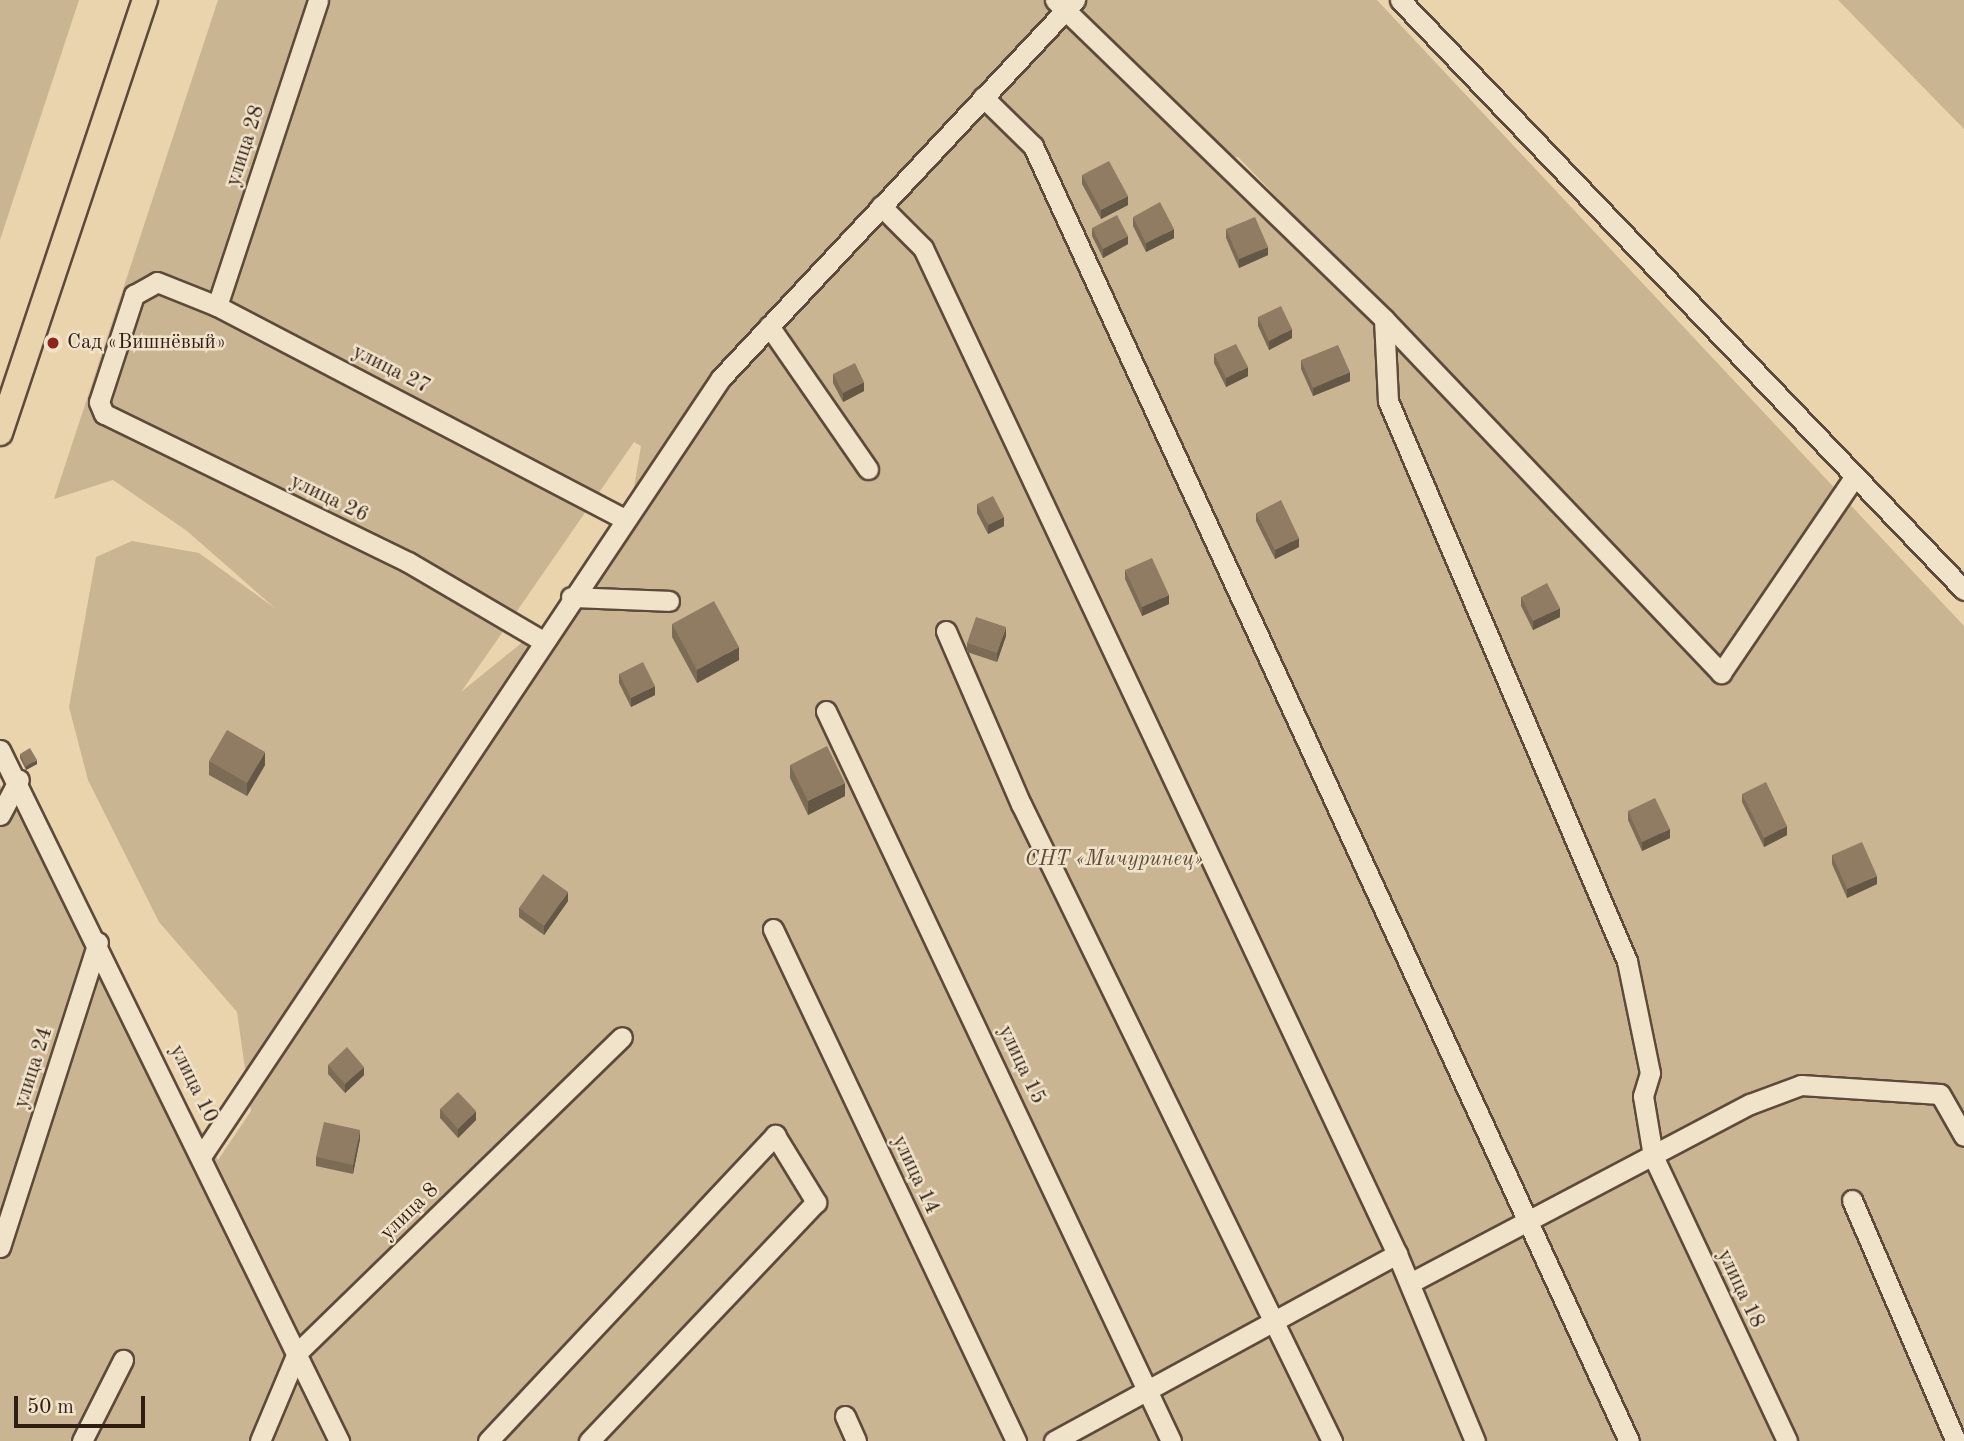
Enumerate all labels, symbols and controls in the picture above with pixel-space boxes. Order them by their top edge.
street label: улица 28 [221,102,271,190]
place label: Сад «Вишнёвый» [67,330,226,356]
marker: Сад «Вишнёвый» [45,335,61,351]
street label: улица 27 [348,340,434,400]
street label: улица 26 [286,469,372,529]
park label: СНТ «Мичуринец» [1025,847,1203,873]
street label: улица 15 [992,1022,1050,1108]
street label: улица 24 [9,1024,59,1112]
street label: улица 10 [163,1041,223,1127]
street label: улица 14 [886,1132,944,1218]
street label: улица 8 [375,1178,445,1246]
street label: улица 18 [1711,1246,1769,1332]
scale bar [18,1382,149,1426]
text: 50 m [27,1397,74,1418]

